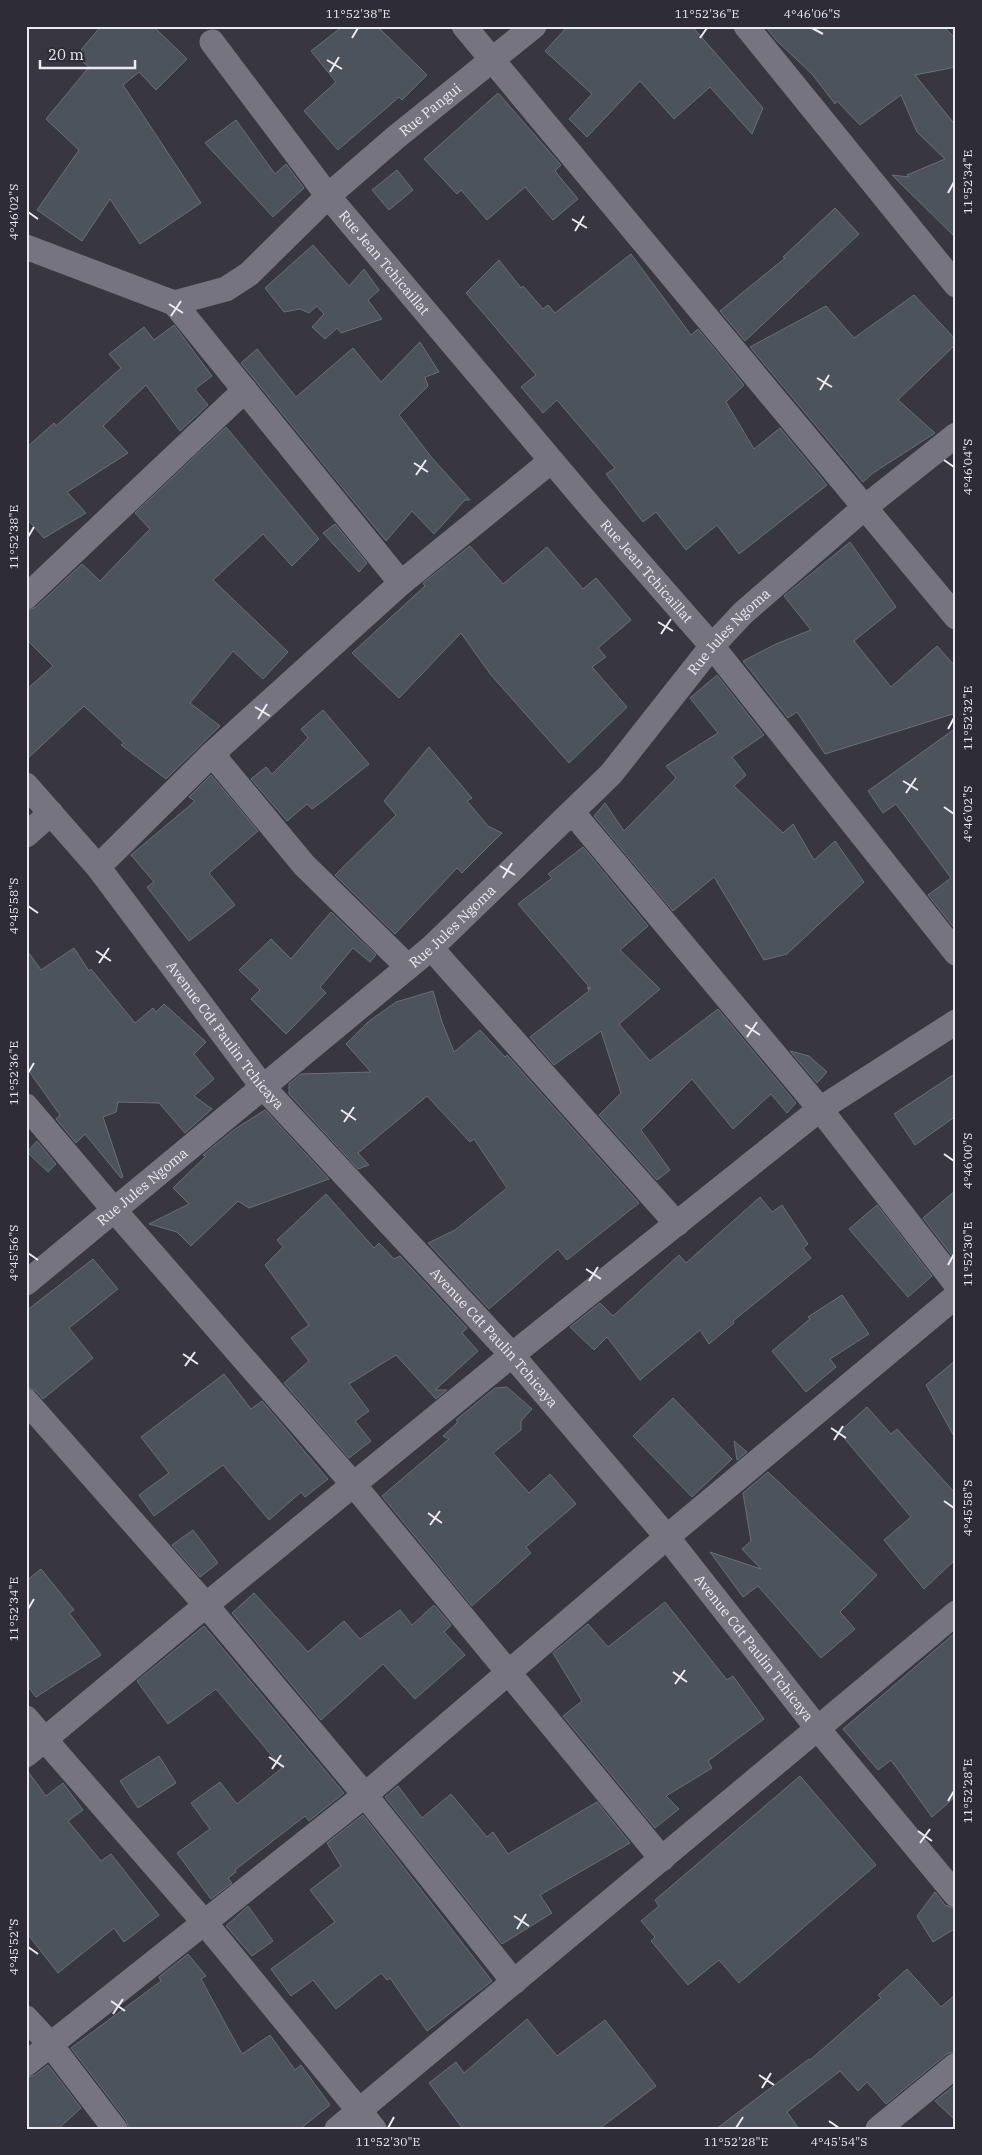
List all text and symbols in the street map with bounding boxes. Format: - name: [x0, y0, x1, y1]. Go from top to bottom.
- text: 11°52'38"E: [326, 6, 390, 21]
- text: 11°52'36"E: [675, 6, 739, 21]
- text: 4°46'06"S: [784, 6, 840, 21]
- scale bar: [40, 38, 135, 70]
- text: 20 m: [48, 45, 84, 64]
- street label: Rue Pangui: [395, 79, 465, 140]
- text: 11°52'34"E: [960, 150, 975, 214]
- text: 4°46'02"S: [6, 184, 21, 240]
- street label: Rue Jean Tchicaillat: [335, 207, 434, 319]
- text: 4°46'04"S: [960, 439, 975, 495]
- text: 11°52'38"E: [6, 505, 21, 569]
- street label: Rue Jean Tchicaillat: [597, 516, 697, 627]
- street label: Rue Jules Ngoma: [684, 584, 774, 679]
- text: 11°52'32"E: [960, 686, 975, 750]
- text: 4°46'02"S: [960, 786, 975, 842]
- text: 4°45'58"S: [6, 878, 21, 934]
- street label: Rue Jules Ngoma: [405, 881, 500, 971]
- street label: Avenue Cdt Paulin Tchicaya: [163, 957, 288, 1113]
- text: 11°52'36"E: [6, 1041, 21, 1105]
- text: 4°46'00"S: [960, 1133, 975, 1189]
- street label: Rue Jules Ngoma: [93, 1144, 192, 1230]
- text: 11°52'30"E: [960, 1222, 975, 1286]
- text: 4°45'56"S: [6, 1225, 21, 1281]
- street label: Avenue Cdt Paulin Tchicaya: [426, 1264, 562, 1412]
- text: 4°45'58"S: [960, 1480, 975, 1536]
- street label: Avenue Cdt Paulin Tchicaya: [691, 1571, 818, 1725]
- text: 11°52'34"E: [6, 1577, 21, 1641]
- text: 11°52'28"E: [960, 1759, 975, 1823]
- text: 4°45'52"S: [6, 1919, 21, 1975]
- text: 11°52'30"E: [356, 2134, 420, 2149]
- text: 11°52'28"E: [704, 2134, 768, 2149]
- text: 4°45'54"S: [811, 2134, 867, 2149]

